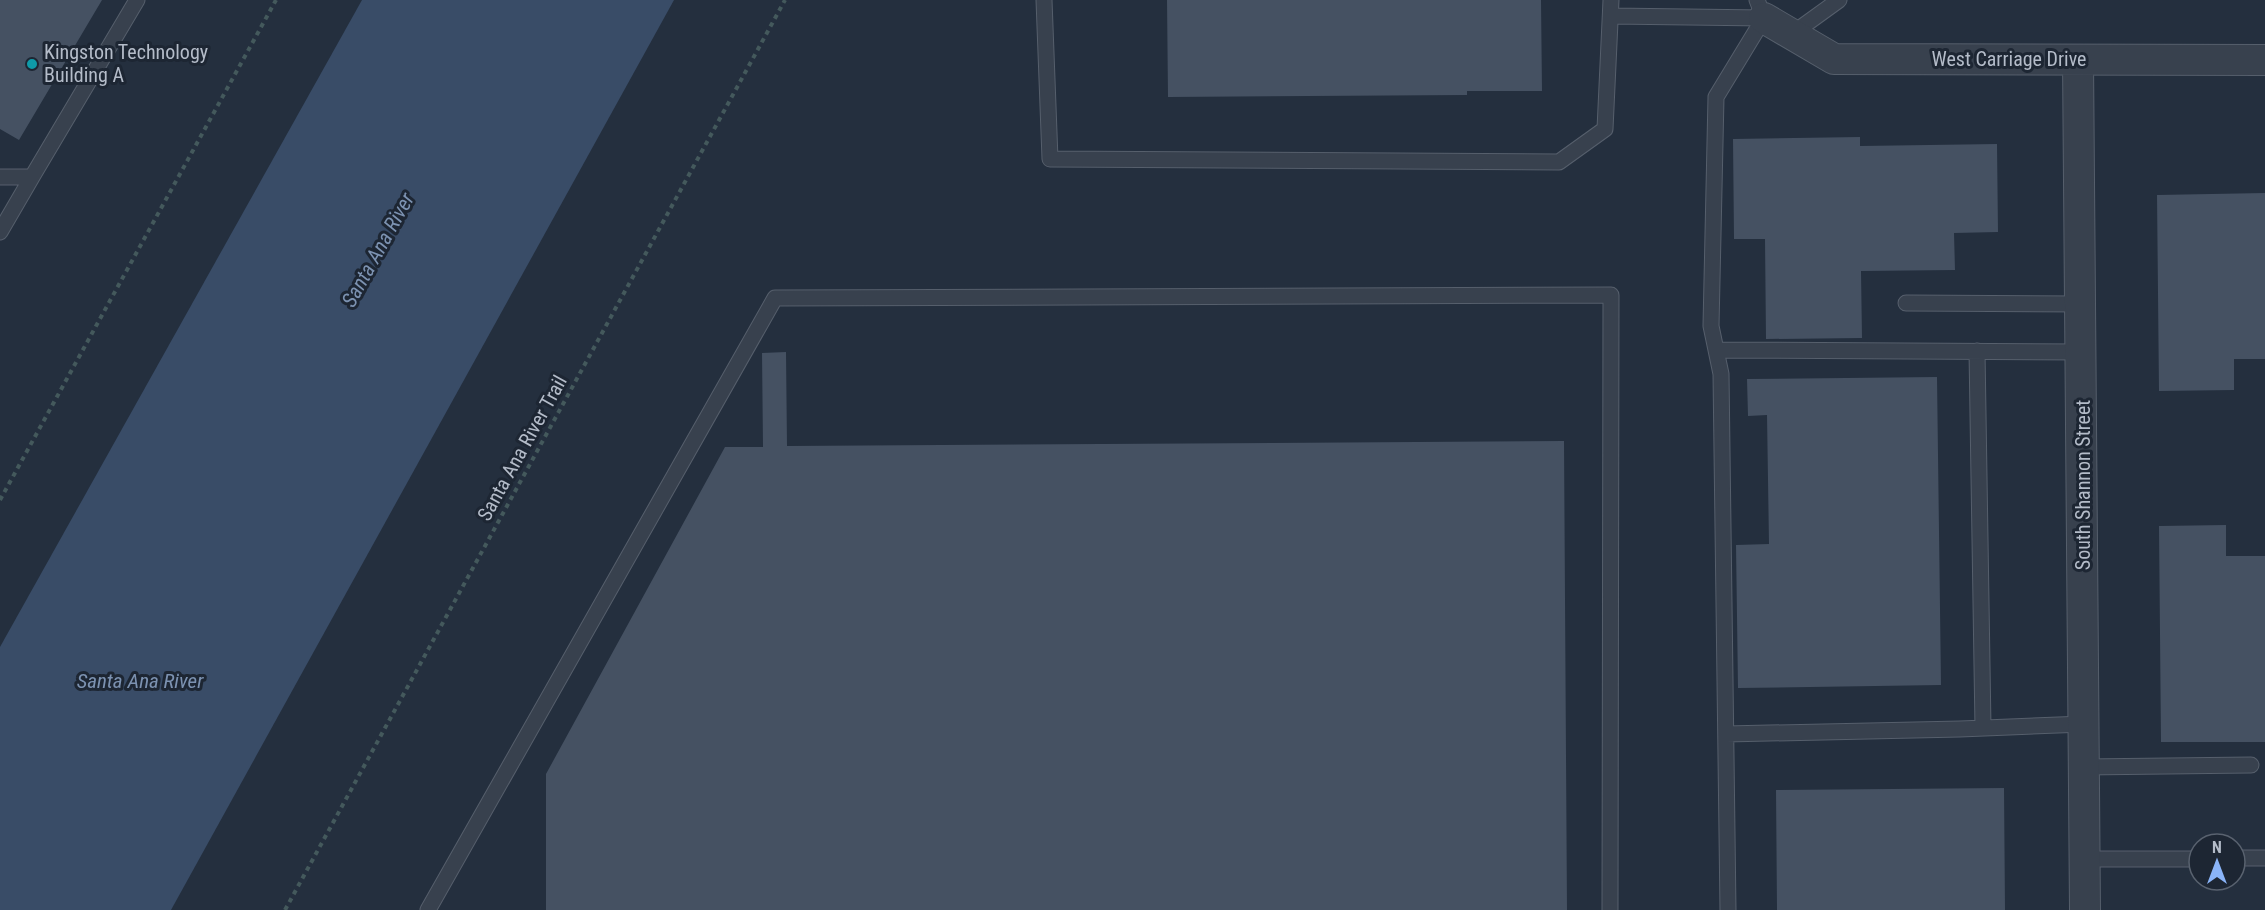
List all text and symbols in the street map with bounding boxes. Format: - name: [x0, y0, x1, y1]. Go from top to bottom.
- place label: Kingston Technology Building A: [44, 40, 208, 87]
- street label: West Carriage Drive: [1932, 47, 2086, 71]
- marker: Kingston Technology Building A: [25, 57, 39, 71]
- water label: Santa Ana River: [337, 188, 420, 311]
- street label: Santa Ana River Trail: [472, 371, 572, 525]
- street label: South Shannon Street: [2071, 400, 2095, 570]
- water label: Santa Ana River: [77, 669, 204, 693]
- north arrow: [2187, 832, 2247, 892]
- text: N: [2212, 838, 2222, 857]

